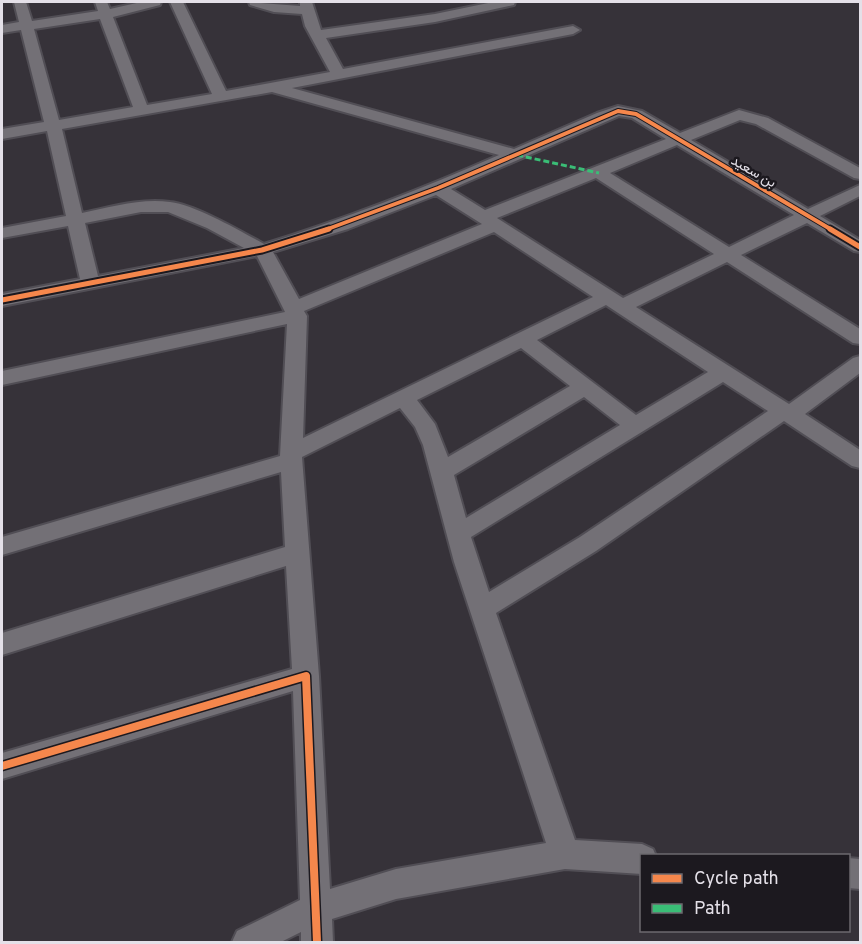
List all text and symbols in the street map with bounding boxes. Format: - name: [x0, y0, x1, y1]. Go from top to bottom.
- street label: بن سعيد: [728, 153, 779, 192]
- legend: [640, 854, 850, 932]
- text: Cycle path: [694, 868, 779, 891]
- text: Path: [694, 898, 731, 921]

